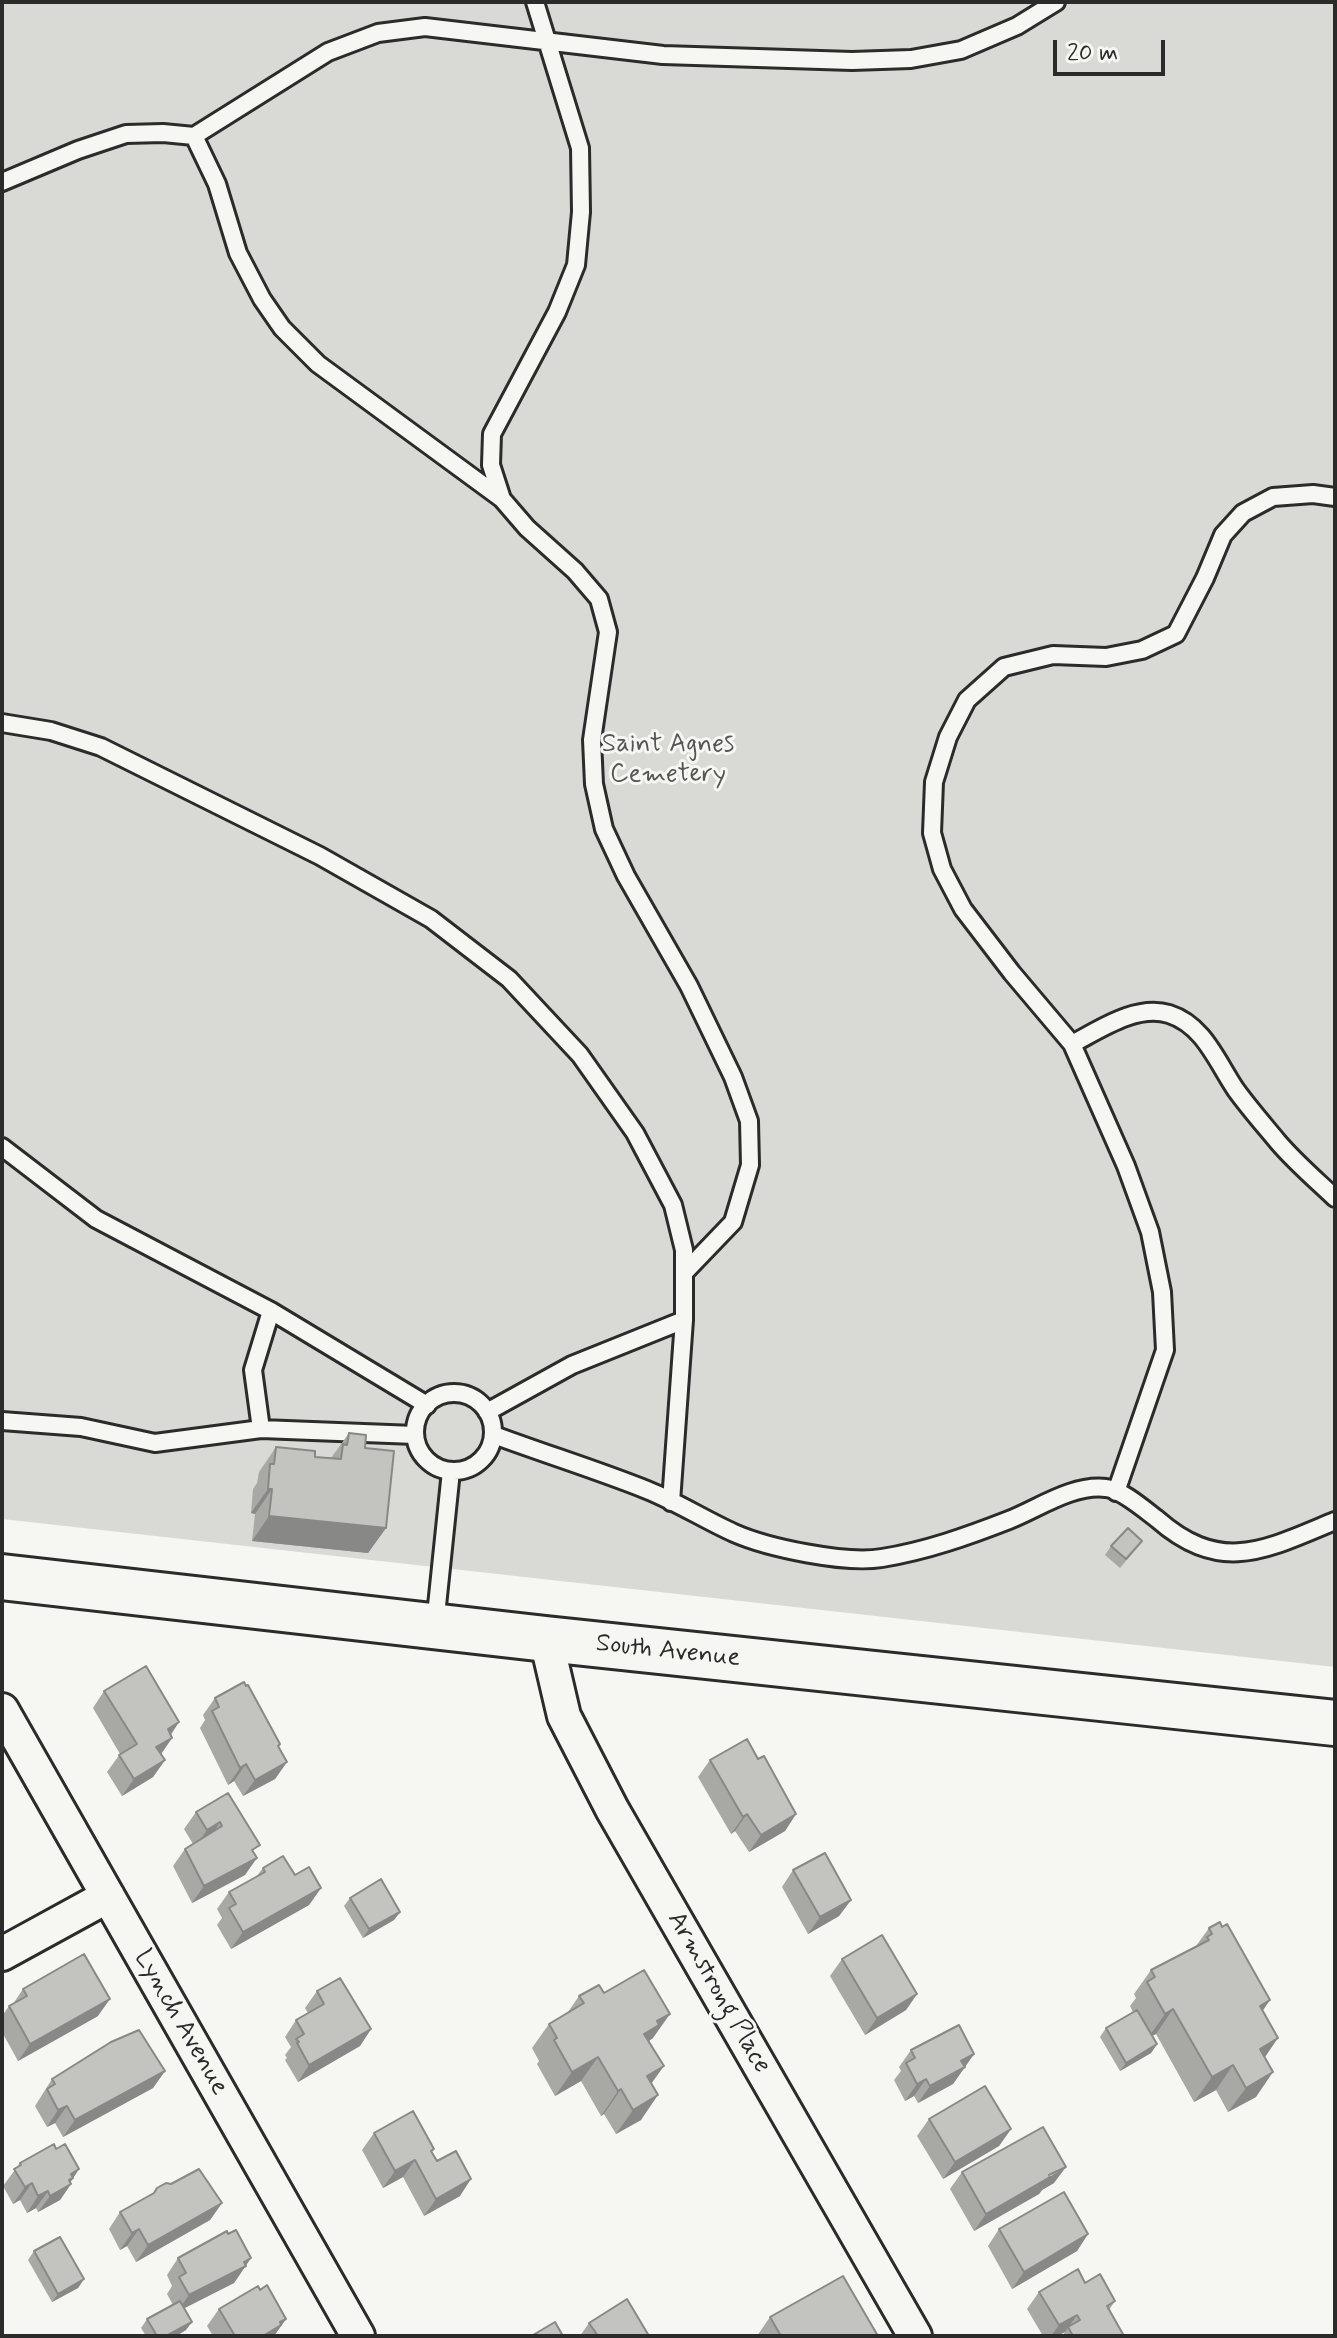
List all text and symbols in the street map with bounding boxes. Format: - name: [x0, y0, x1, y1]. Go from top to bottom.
- scale bar: [1057, 24, 1169, 74]
- text: 20 m: [1067, 38, 1118, 69]
- park label: Saint Agnes Cemetery: [602, 730, 734, 792]
- street label: South Avenue: [594, 1629, 742, 1675]
- street label: Armstrong Place: [659, 1907, 777, 2079]
- street label: Lynch Avenue: [126, 1945, 234, 2101]

